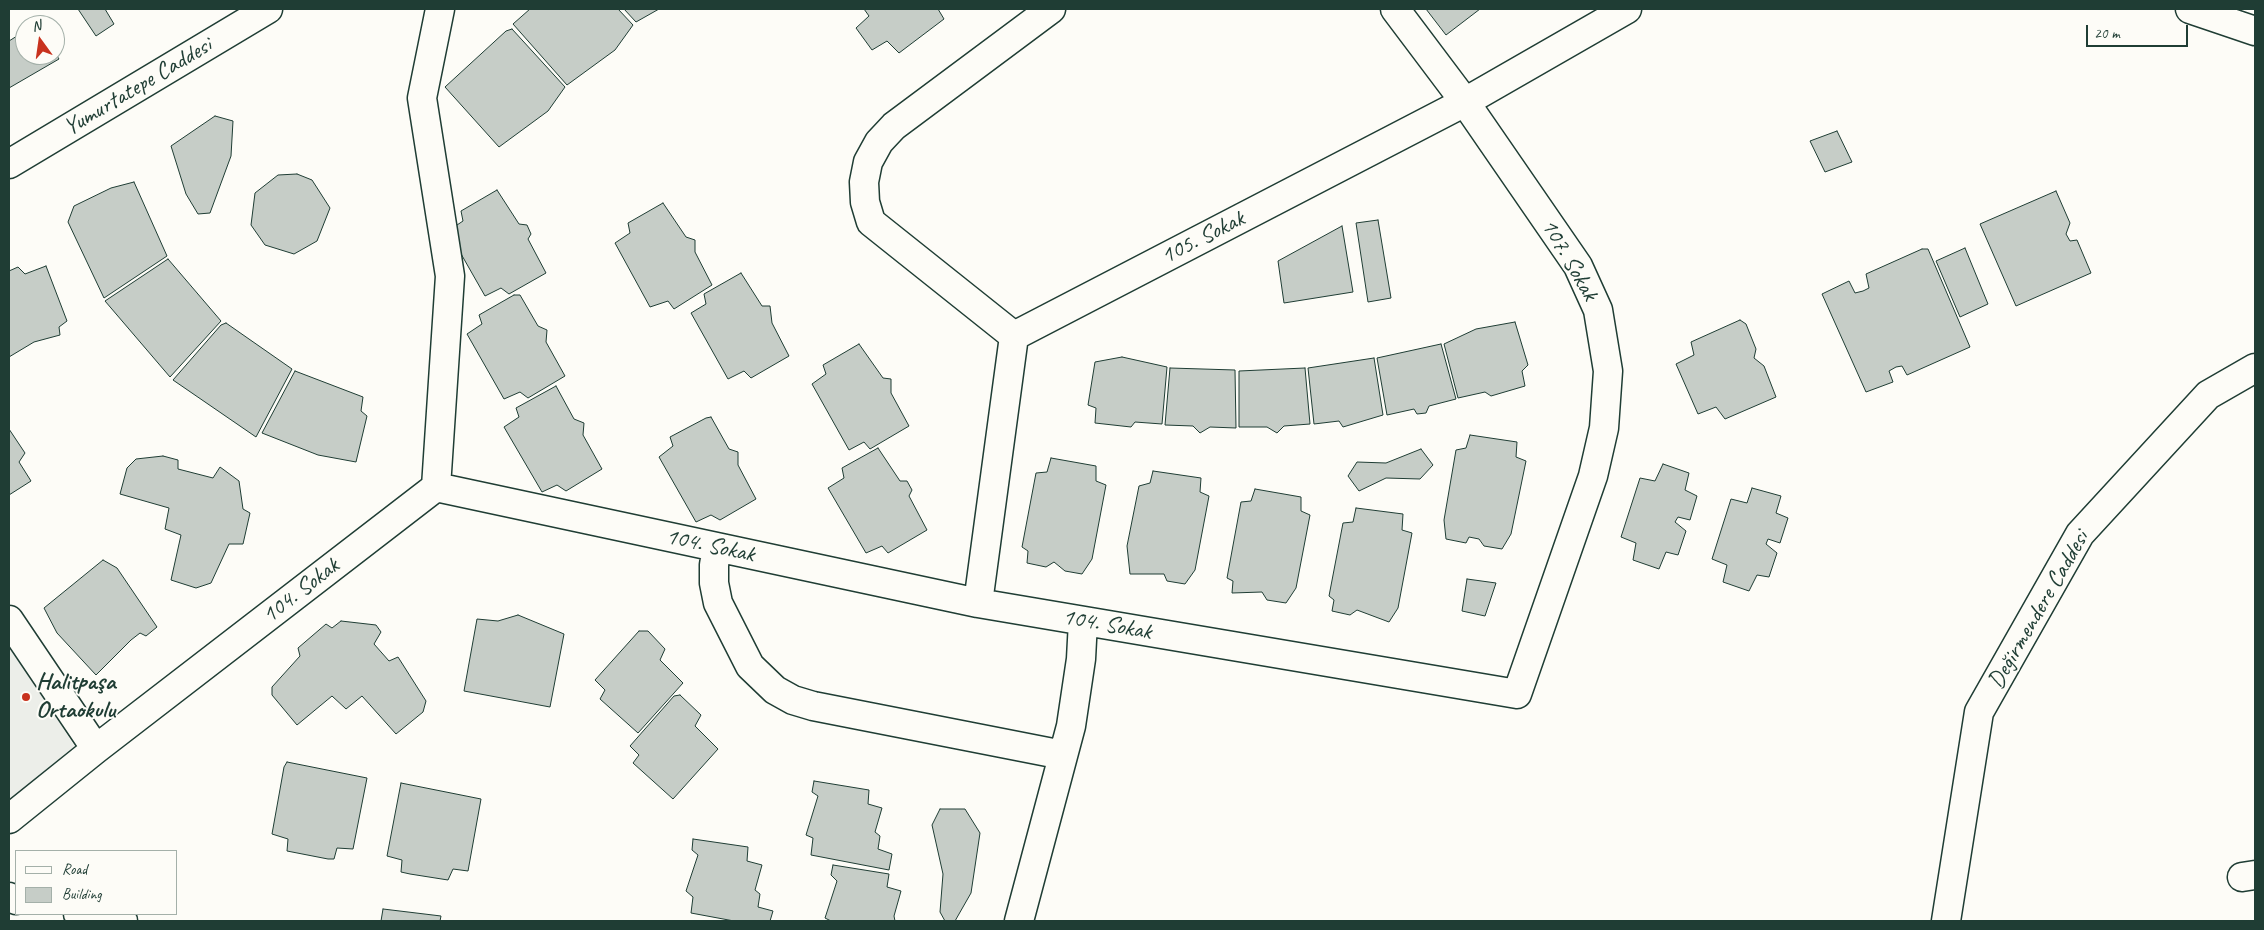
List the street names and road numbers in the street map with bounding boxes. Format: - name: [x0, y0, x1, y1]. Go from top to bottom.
- street label: Yumurtatepe Caddesi: [59, 31, 217, 143]
- street label: 105. Sokak: [1156, 205, 1250, 271]
- street label: 107. Sokak: [1534, 214, 1604, 306]
- street label: 104. Sokak: [663, 523, 757, 569]
- street label: Değirmendere Caddesi: [1982, 526, 2096, 694]
- street label: 104. Sokak: [257, 552, 345, 630]
- street label: 104. Sokak: [1060, 603, 1154, 647]

